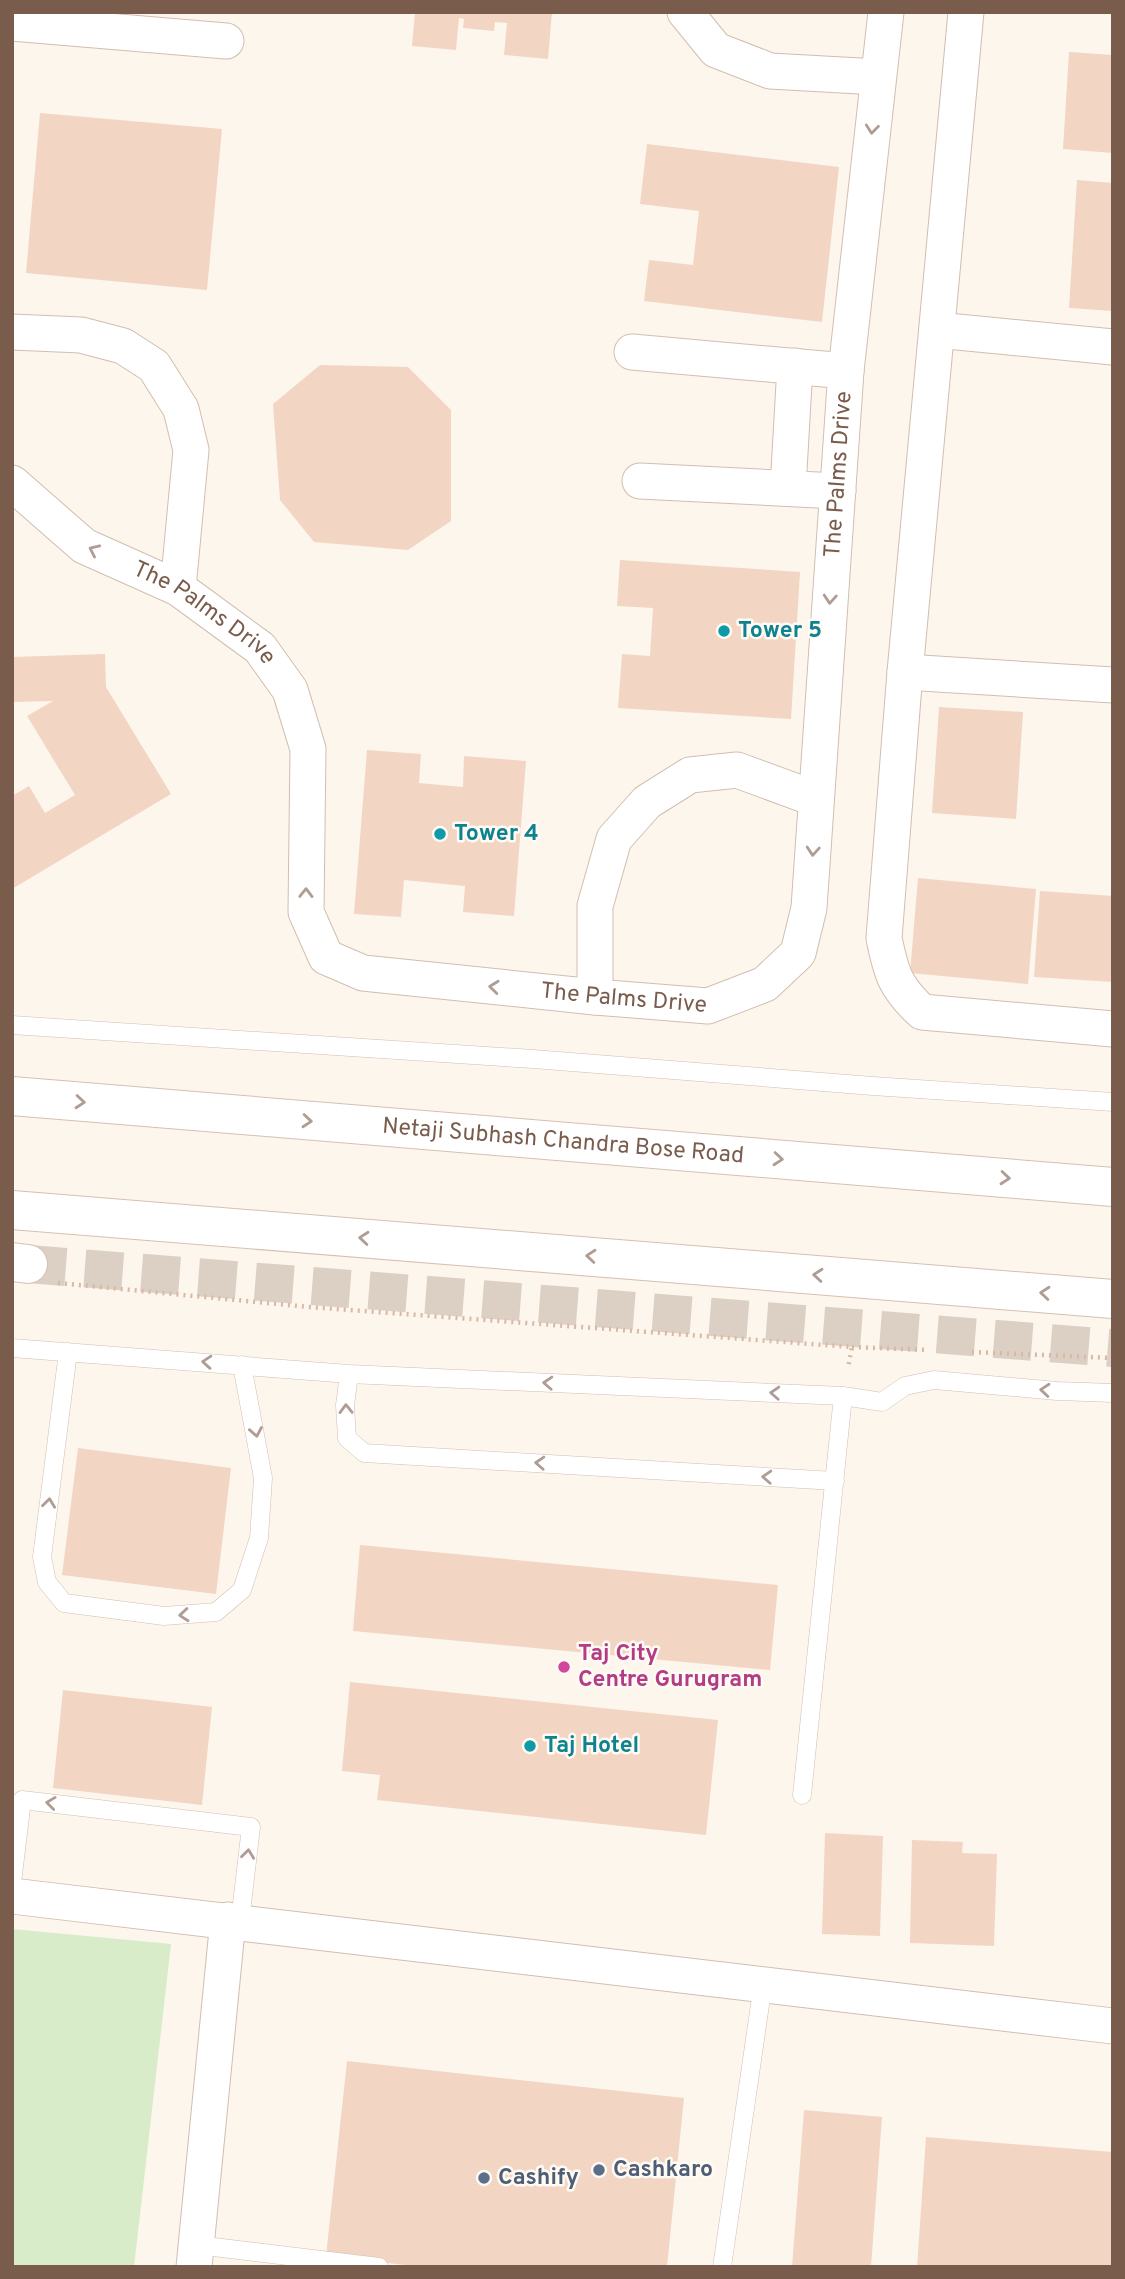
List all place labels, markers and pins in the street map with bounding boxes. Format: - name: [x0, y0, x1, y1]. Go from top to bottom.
- place label: Tower 5: [738, 617, 822, 646]
- marker: Tower 5: [716, 623, 732, 639]
- place label: Tower 4: [454, 820, 539, 849]
- marker: Tower 4: [432, 826, 448, 842]
- place label: Taj City Centre Gurugram: [578, 1640, 762, 1695]
- marker: Taj City Centre Gurugram: [556, 1659, 572, 1675]
- place label: Taj Hotel: [544, 1732, 639, 1761]
- marker: Taj Hotel: [522, 1738, 538, 1754]
- place label: Cashkaro: [613, 2156, 713, 2185]
- marker: Cashkaro: [591, 2162, 607, 2178]
- place label: Cashify: [498, 2164, 579, 2193]
- marker: Cashify: [476, 2170, 492, 2186]

